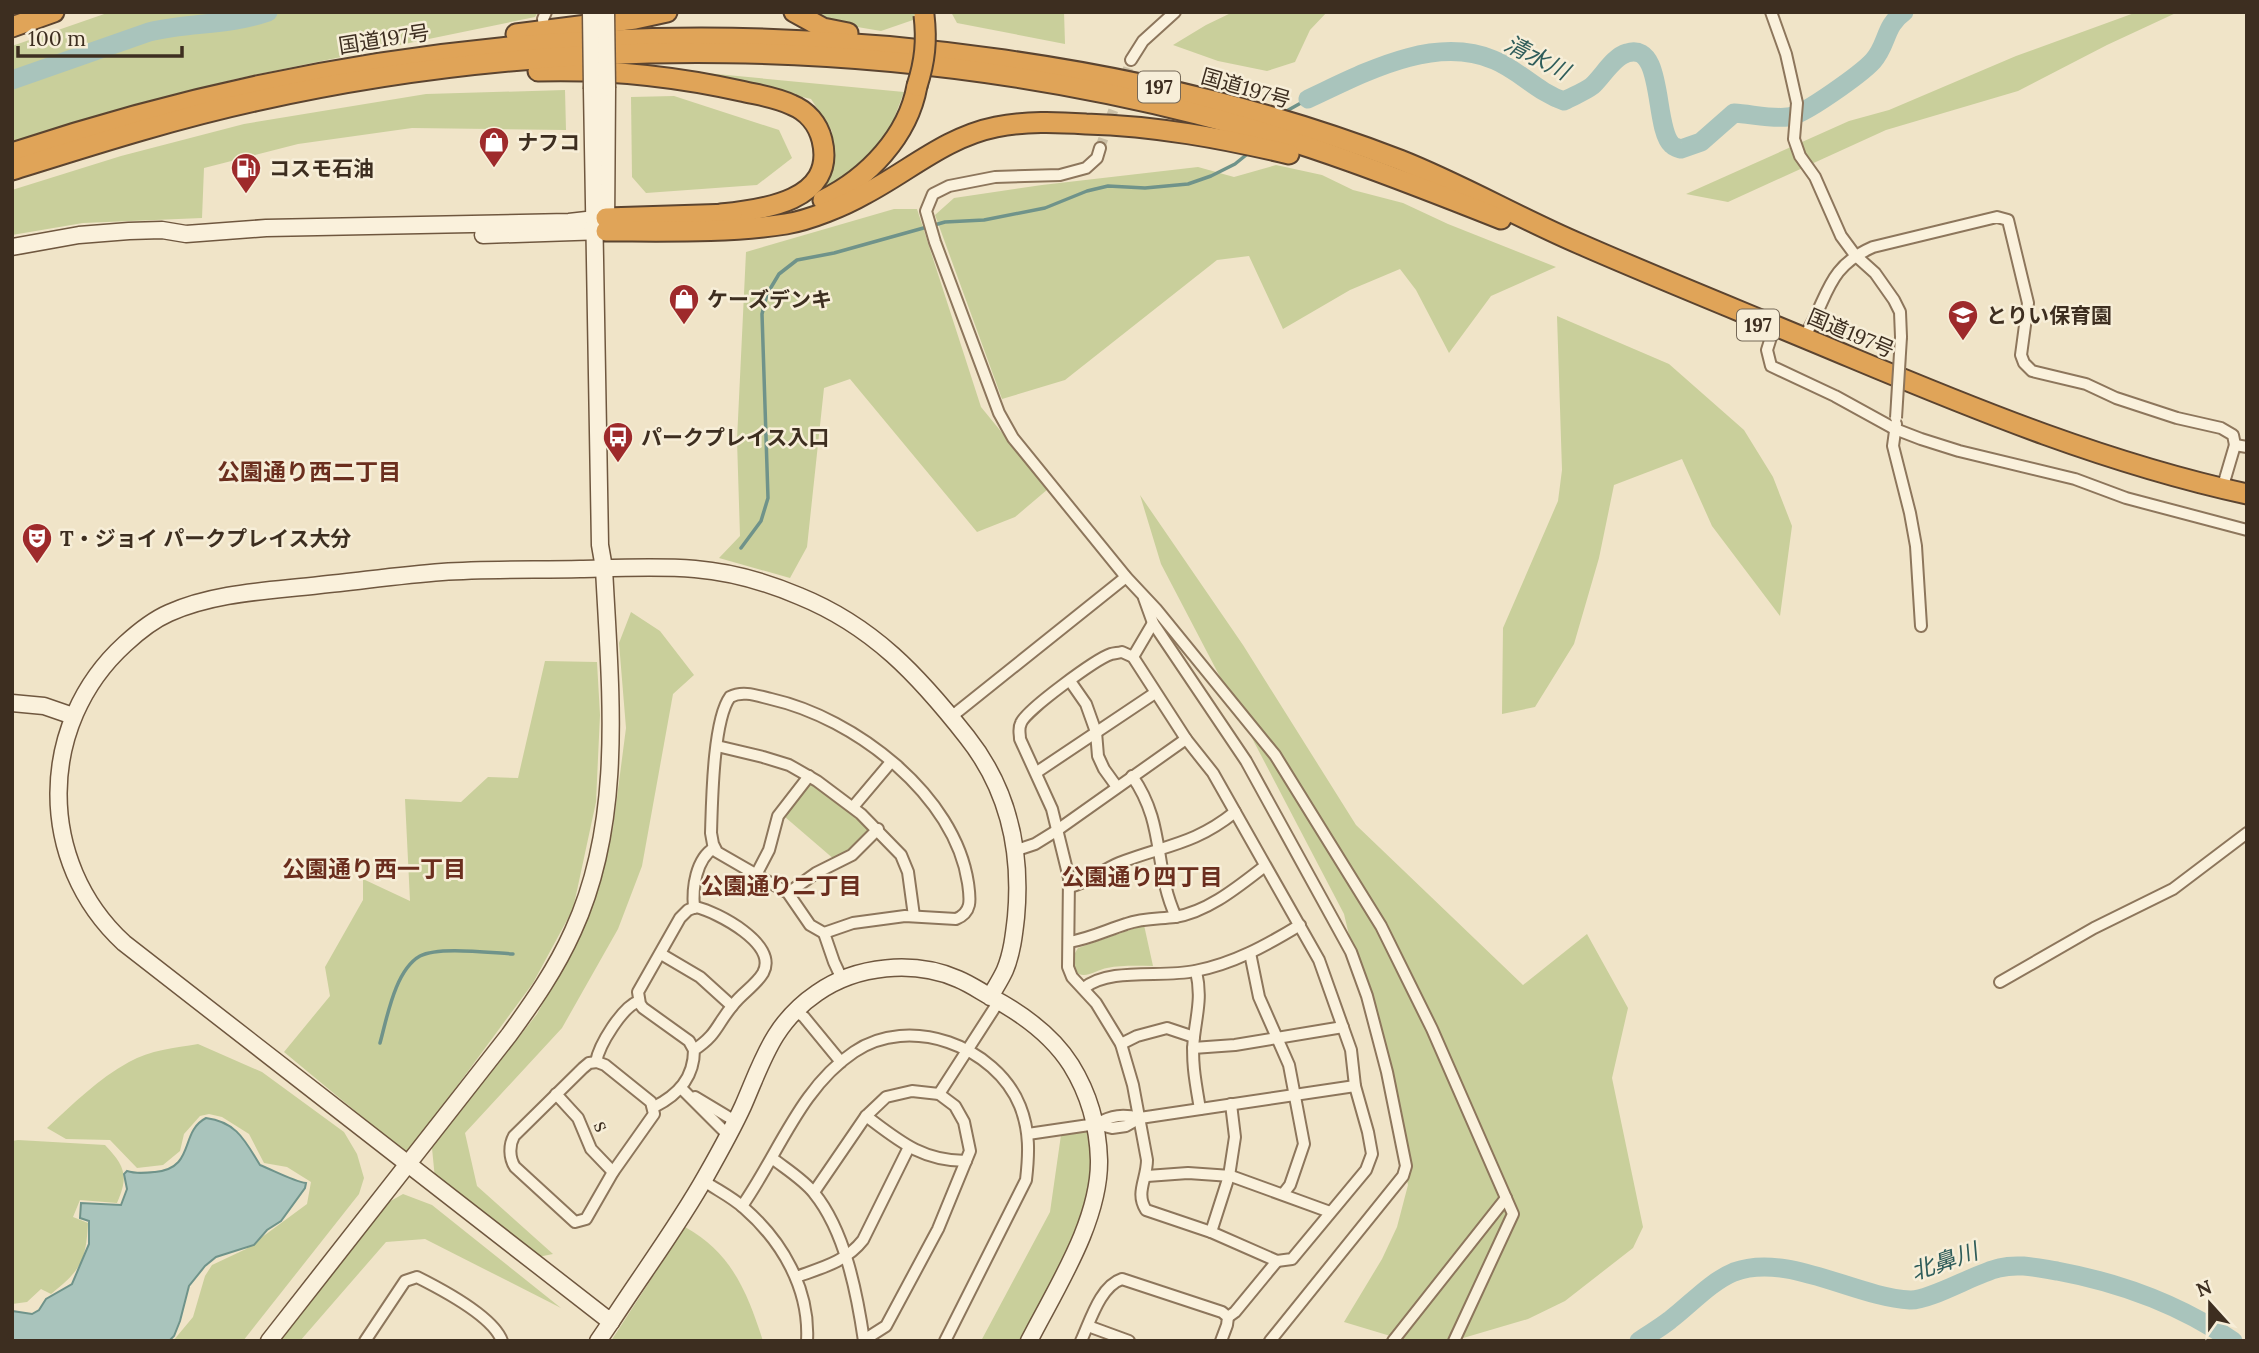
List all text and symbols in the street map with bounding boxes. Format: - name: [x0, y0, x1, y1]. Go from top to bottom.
- scale bar: [18, 14, 182, 58]
- street label: 国道197号: [336, 18, 432, 60]
- text: 100 m: [28, 25, 86, 52]
- water label: 清水川: [1500, 28, 1577, 87]
- street label: 国道197号: [1198, 62, 1294, 114]
- road number: 197: [1138, 72, 1180, 102]
- shop icon: ナフコ: [477, 125, 511, 169]
- place label: ナフコ: [517, 129, 580, 156]
- fuel station icon: コスモ石油: [229, 151, 263, 195]
- place label: コスモ石油: [269, 155, 374, 182]
- shop icon: ケーズデンキ: [667, 282, 701, 326]
- place label: ケーズデンキ: [707, 286, 832, 313]
- school or university icon: とりい保育園: [1946, 298, 1980, 342]
- place label: とりい保育園: [1986, 302, 2112, 329]
- street label: 国道197号: [1803, 303, 1899, 363]
- road number: 197: [1737, 310, 1779, 340]
- bus stop icon: パークプレイス入口: [601, 420, 635, 464]
- place label: パークプレイス入口: [641, 424, 829, 451]
- district label: 公園通り西二丁目: [217, 457, 401, 486]
- theatre icon: T・ジョイ パークプレイス大分: [20, 521, 54, 565]
- place label: T・ジョイ パークプレイス大分: [60, 525, 352, 552]
- district label: 公園通り西一丁目: [282, 854, 466, 883]
- district label: 公園通り四丁目: [1062, 862, 1223, 891]
- district label: 公園通り二丁目: [701, 871, 862, 900]
- street label: s: [588, 1116, 616, 1136]
- water label: 北鼻川: [1907, 1235, 1984, 1286]
- north arrow: [2175, 1269, 2245, 1339]
- text: N: [2193, 1274, 2215, 1302]

